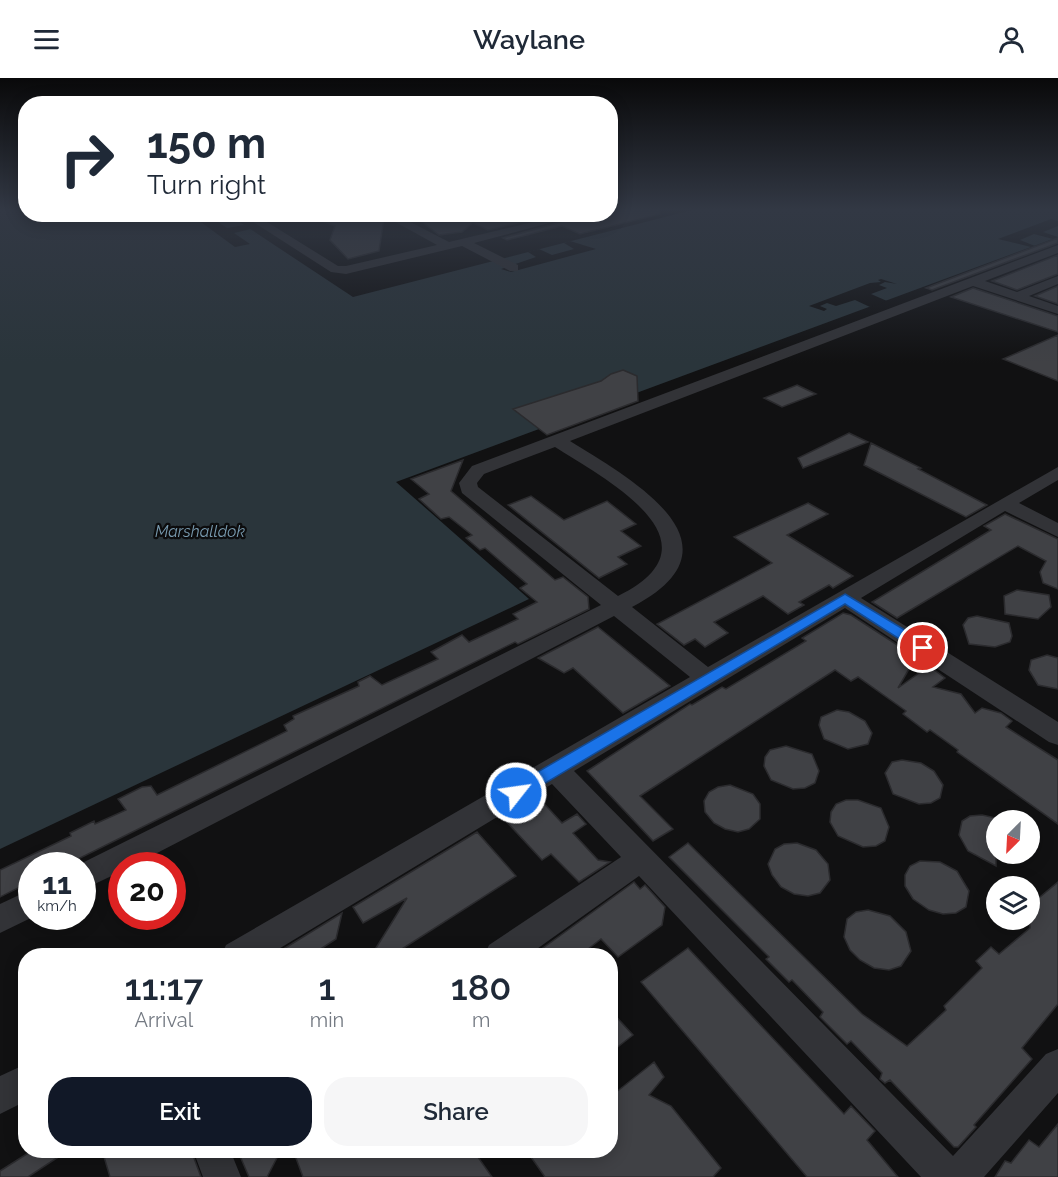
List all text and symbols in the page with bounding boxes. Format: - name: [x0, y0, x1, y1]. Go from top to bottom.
- icon: menu: [30, 23, 63, 56]
- icon: person: [995, 23, 1028, 56]
- text: Waylane: [473, 24, 585, 55]
- text: 150 m: [147, 119, 266, 168]
- icon: right: [48, 120, 126, 198]
- text: Turn right: [147, 169, 266, 200]
- water label: Marshalldok: [155, 522, 245, 541]
- pin: [897, 622, 948, 673]
- icon: arrive: [906, 631, 939, 664]
- position arrow: [484, 761, 548, 825]
- north arrow: [986, 810, 1040, 864]
- map controls: [986, 810, 1040, 930]
- speed limit sign: 20: [108, 852, 186, 930]
- text: 11: [42, 866, 72, 901]
- button: layers: [986, 876, 1040, 930]
- text: km/h: [37, 897, 77, 915]
- text: 11:17: [125, 966, 203, 1008]
- text: 1: [318, 966, 335, 1008]
- text: 180: [451, 966, 511, 1008]
- text: Arrival: [135, 1008, 193, 1032]
- text: min: [310, 1008, 344, 1032]
- text: m: [472, 1008, 490, 1032]
- button: Exit: [48, 1077, 312, 1146]
- button: Share: [324, 1077, 588, 1146]

